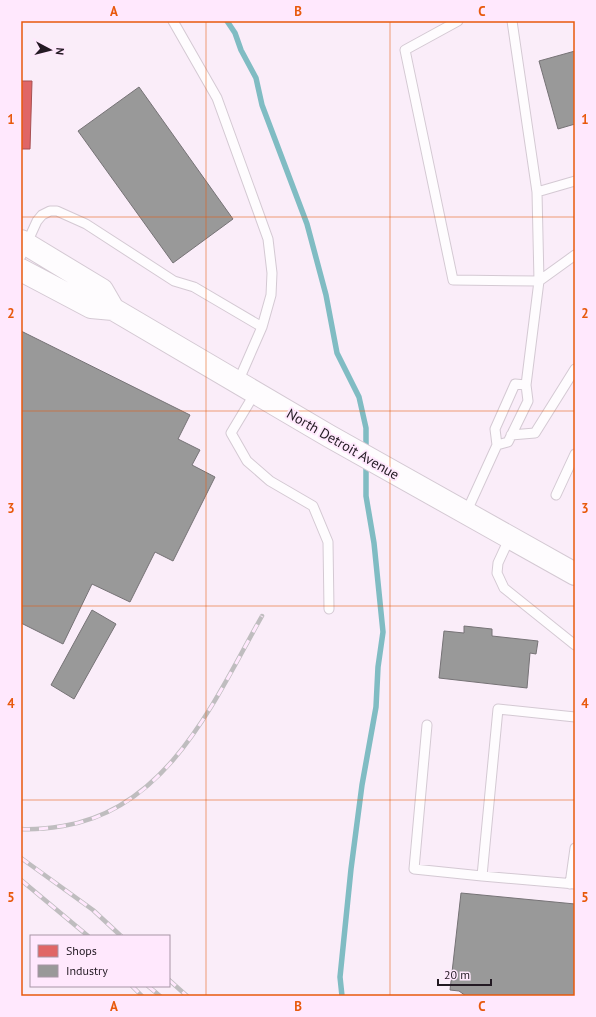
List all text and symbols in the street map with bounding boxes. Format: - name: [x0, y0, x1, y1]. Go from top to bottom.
- text: A: [110, 3, 118, 20]
- text: B: [294, 3, 302, 20]
- text: C: [478, 3, 486, 20]
- north arrow: [30, 30, 70, 70]
- text: N: [53, 47, 67, 56]
- text: 1: [7, 111, 15, 128]
- text: 1: [581, 111, 589, 128]
- text: 2: [7, 305, 15, 322]
- text: 2: [581, 305, 589, 322]
- street label: North Detroit Avenue: [283, 404, 403, 484]
- text: 3: [7, 500, 15, 517]
- text: 3: [581, 500, 589, 517]
- text: 4: [7, 695, 15, 712]
- text: 4: [581, 695, 589, 712]
- text: 5: [7, 889, 15, 906]
- text: 5: [581, 889, 589, 906]
- legend: [30, 935, 170, 987]
- text: Shops: [66, 943, 97, 958]
- scale bar: [438, 961, 491, 987]
- text: Industry: [66, 963, 108, 978]
- text: 20 m: [444, 967, 470, 982]
- text: A: [110, 998, 118, 1015]
- text: B: [294, 998, 302, 1015]
- text: C: [478, 998, 486, 1015]

